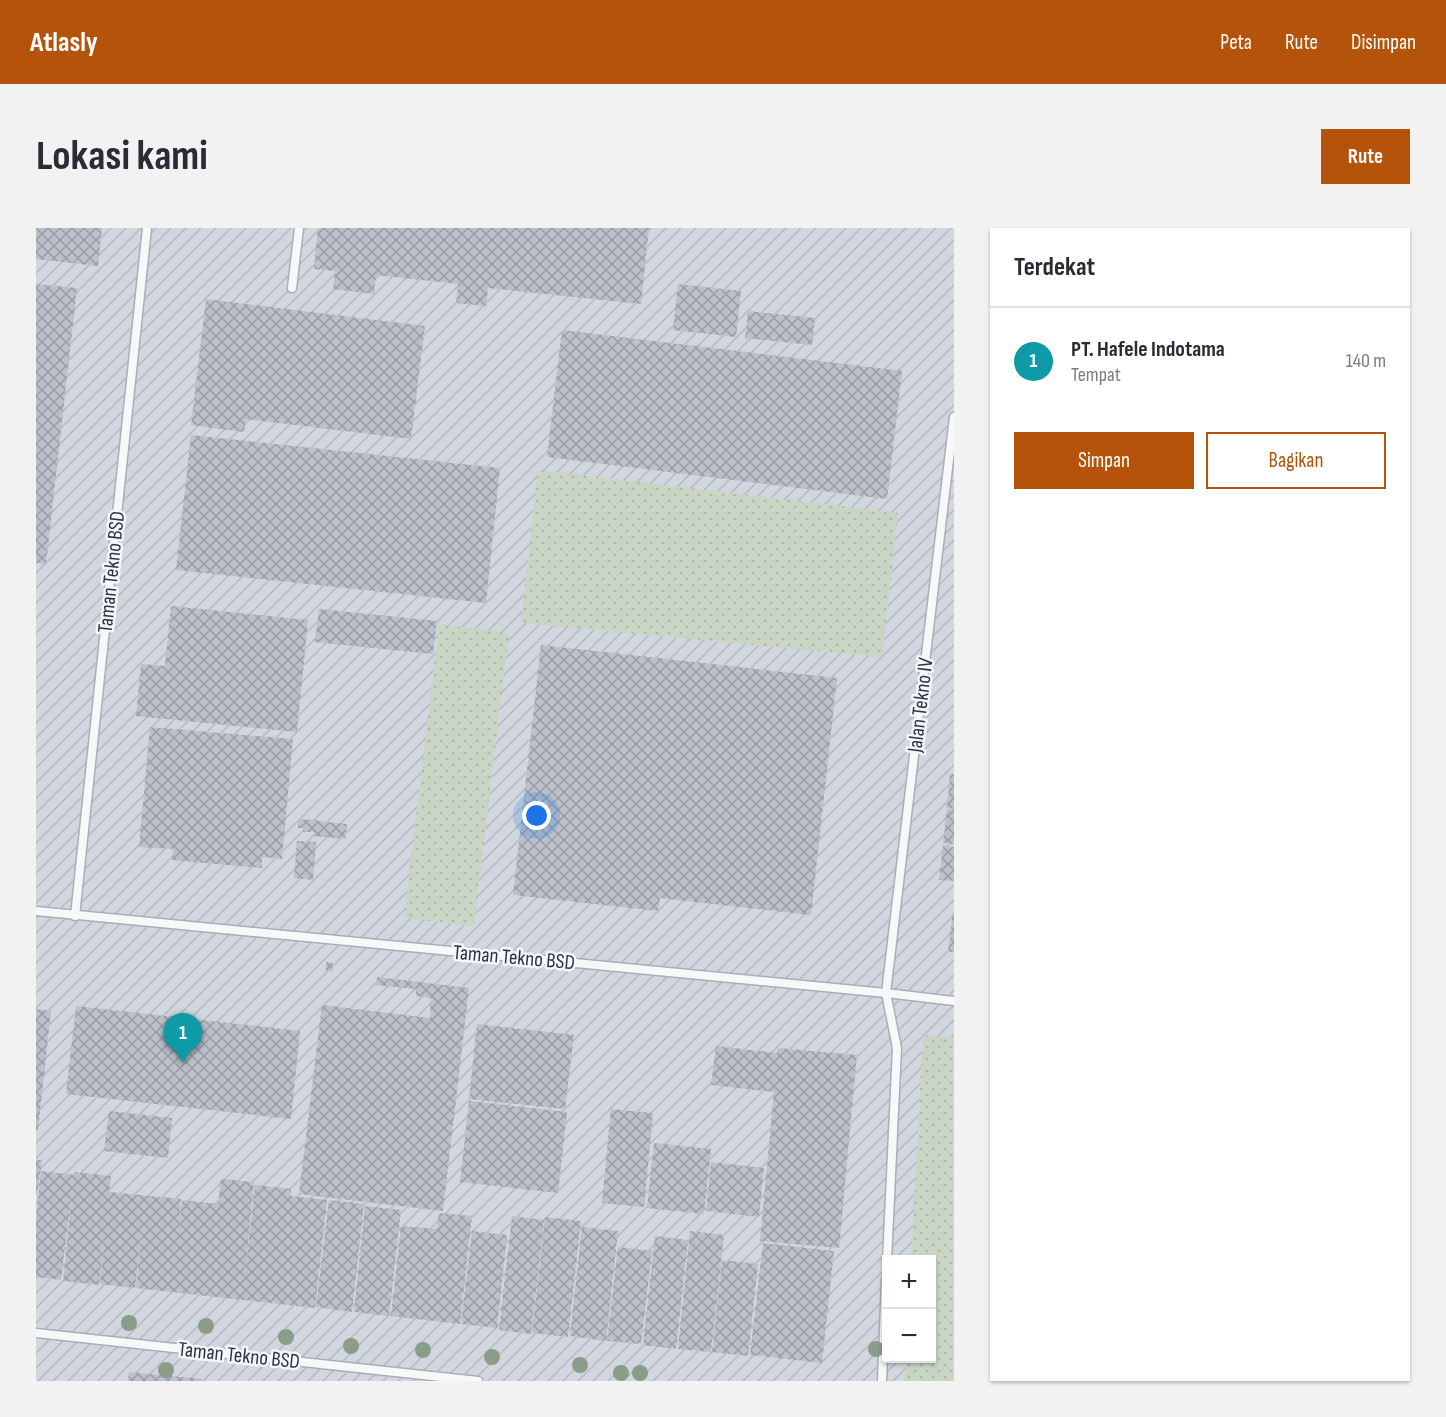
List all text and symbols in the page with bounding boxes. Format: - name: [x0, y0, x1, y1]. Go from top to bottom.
- text: Atlasly: [30, 26, 98, 59]
- text: Peta: [1220, 30, 1252, 55]
- text: Rute: [1285, 30, 1318, 55]
- text: Disimpan: [1351, 30, 1416, 55]
- button: Rute: [1321, 129, 1410, 184]
- text: Lokasi kami: [36, 131, 208, 182]
- text: Terdekat: [1014, 252, 1095, 283]
- text: PT. Hafele Indotama: [1071, 336, 1225, 363]
- text: 1: [1030, 349, 1037, 373]
- text: 140 m: [1346, 349, 1386, 373]
- text: Tempat: [1071, 363, 1121, 387]
- button: Simpan: [1014, 432, 1194, 489]
- button: Bagikan: [1206, 432, 1386, 489]
- street label: Taman Tekno BSD: [93, 510, 130, 634]
- street label: Jalan Tekno IV: [902, 656, 939, 755]
- your location: [522, 801, 551, 830]
- street label: Taman Tekno BSD: [452, 940, 576, 975]
- pin: 1: [164, 1014, 202, 1063]
- map controls: [882, 1255, 936, 1363]
- button: +: [882, 1255, 936, 1309]
- button: −: [882, 1309, 936, 1363]
- street label: Taman Tekno BSD: [177, 1337, 301, 1374]

